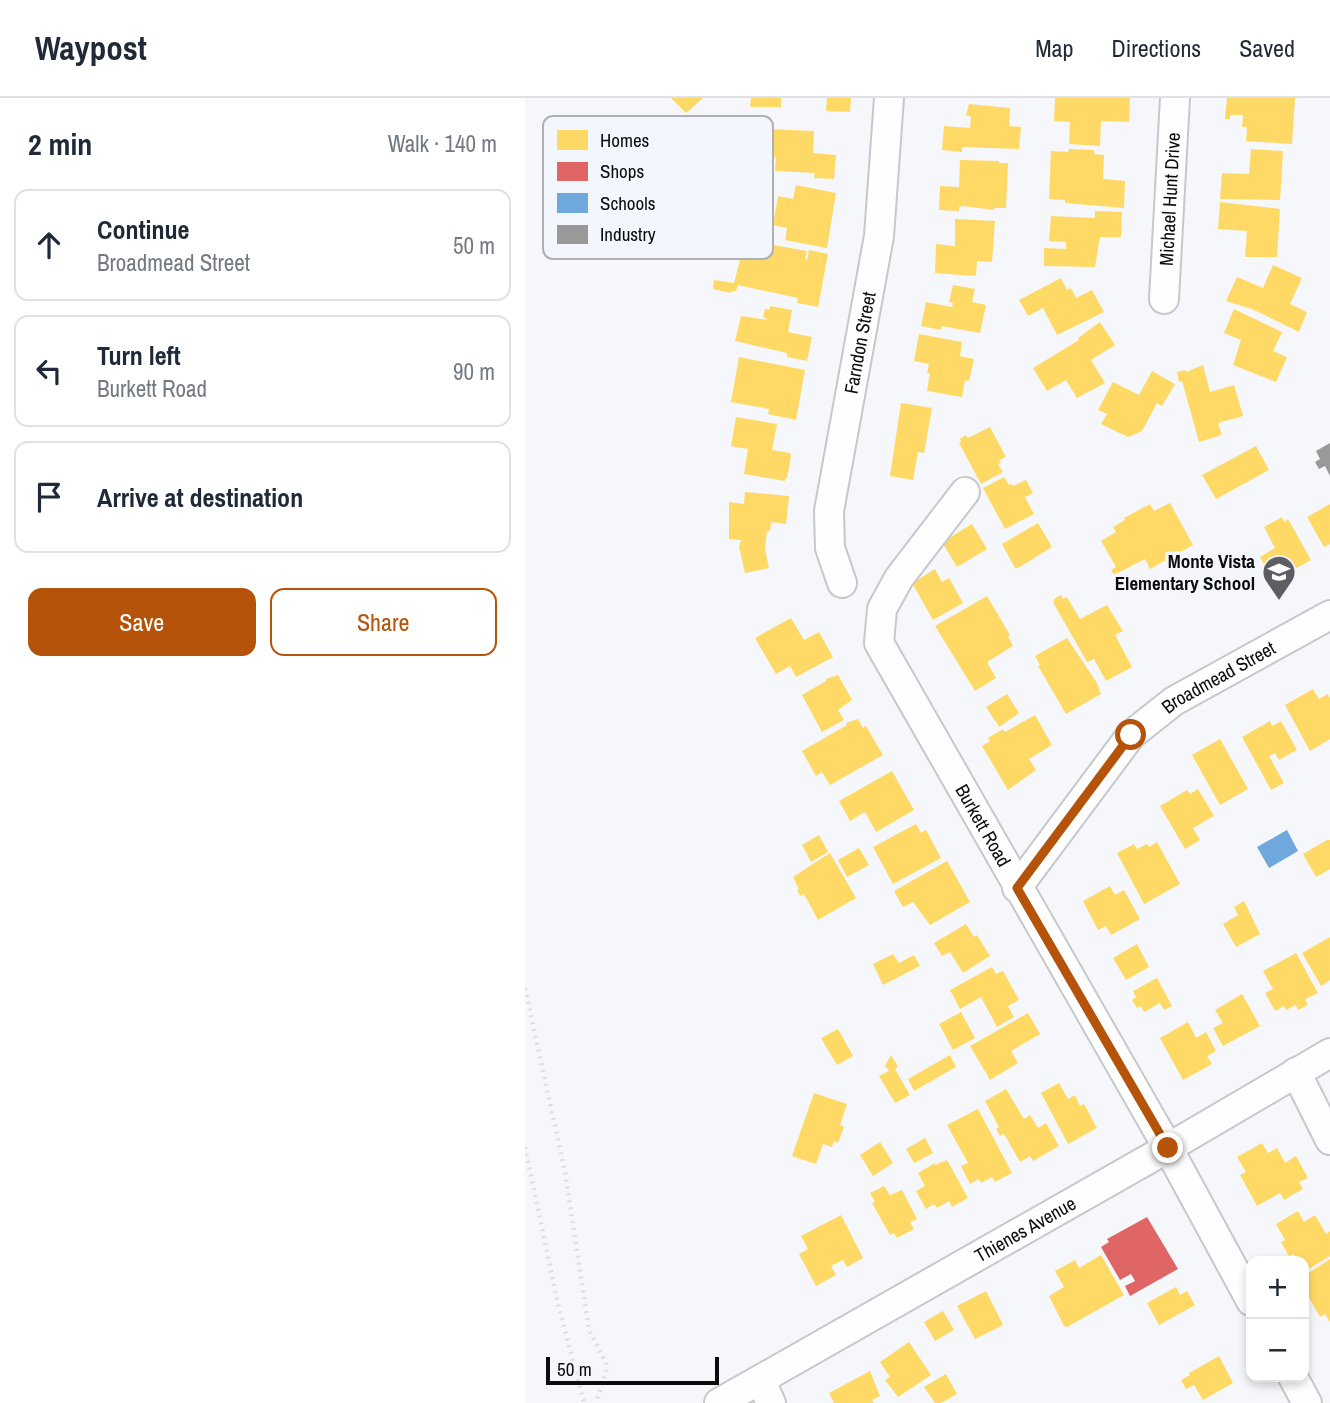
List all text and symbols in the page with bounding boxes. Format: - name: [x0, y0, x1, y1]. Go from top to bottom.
- text: Waypost: [35, 26, 147, 70]
- text: Map: [1035, 32, 1073, 64]
- text: Directions: [1111, 32, 1201, 64]
- text: Saved: [1239, 32, 1295, 64]
- legend: [543, 116, 773, 259]
- text: 2 min: [28, 124, 92, 164]
- text: Homes: [600, 127, 650, 153]
- text: Walk · 140 m: [388, 128, 497, 159]
- street label: Michael Hunt Drive: [1153, 132, 1186, 267]
- text: Shops: [600, 158, 644, 184]
- text: Schools: [600, 190, 656, 216]
- text: Continue: [97, 212, 189, 247]
- text: Industry: [600, 221, 656, 247]
- icon: ahead: [30, 226, 68, 264]
- text: 50 m: [453, 230, 495, 261]
- text: Broadmead Street: [97, 247, 250, 278]
- street label: Farndon Street: [838, 289, 882, 396]
- text: Turn left: [97, 338, 181, 373]
- icon: left: [30, 352, 68, 390]
- text: 90 m: [453, 356, 495, 387]
- text: Burkett Road: [97, 373, 207, 404]
- icon: arrive: [30, 478, 68, 516]
- text: Arrive at destination: [97, 480, 303, 515]
- place label: Monte Vista Elementary School: [1115, 548, 1255, 596]
- school or university icon: Monte Vista Elementary School: [1260, 553, 1298, 602]
- button: Save: [28, 588, 256, 656]
- button: Share: [270, 588, 497, 656]
- street label: Broadmead Street: [1156, 634, 1280, 719]
- route start: [1115, 719, 1146, 750]
- street label: Burkett Road: [949, 779, 1017, 871]
- route end: [1152, 1132, 1183, 1163]
- street label: Thienes Avenue: [970, 1190, 1080, 1268]
- map controls: [1246, 1256, 1309, 1382]
- button: +: [1246, 1256, 1309, 1319]
- button: −: [1246, 1319, 1309, 1382]
- scale bar: [546, 1354, 719, 1386]
- text: 50 m: [557, 1356, 592, 1382]

